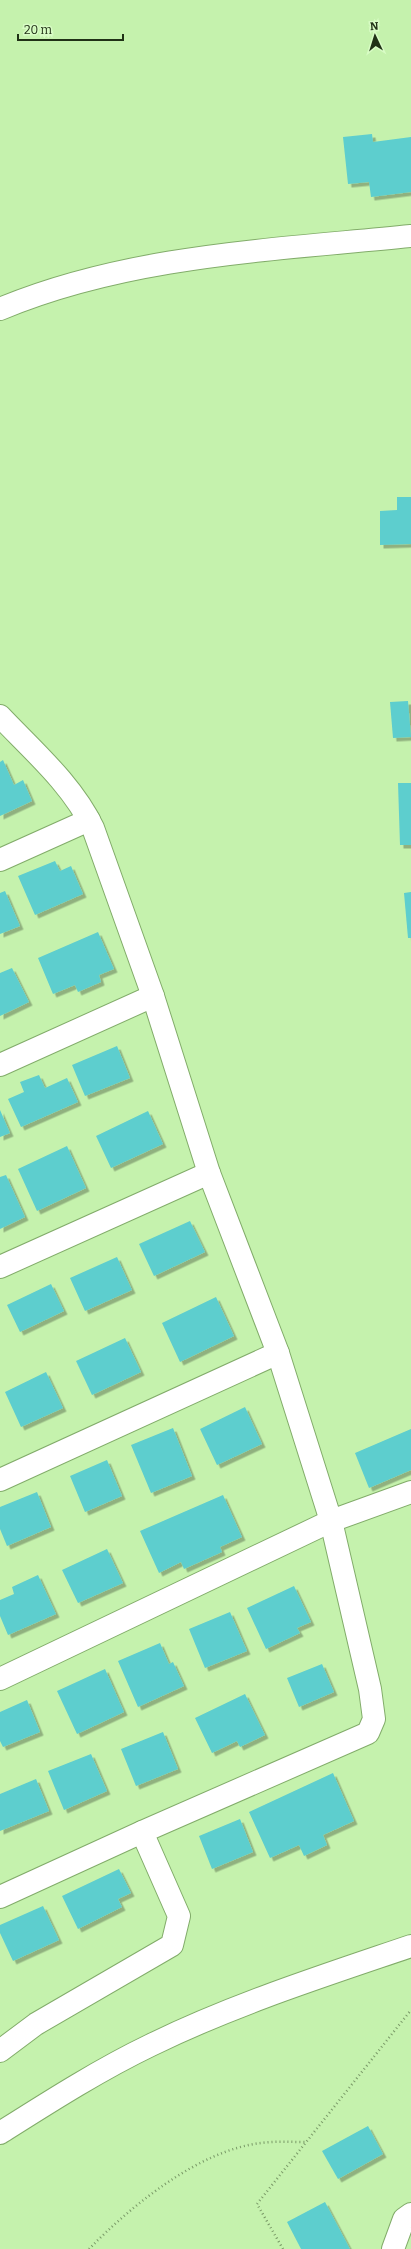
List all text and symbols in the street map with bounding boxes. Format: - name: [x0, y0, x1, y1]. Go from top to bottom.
- scale bar: [18, 16, 123, 42]
- north arrow: [355, 16, 395, 56]
- text: N: [370, 20, 380, 33]
- text: 20 m: [24, 23, 53, 37]

